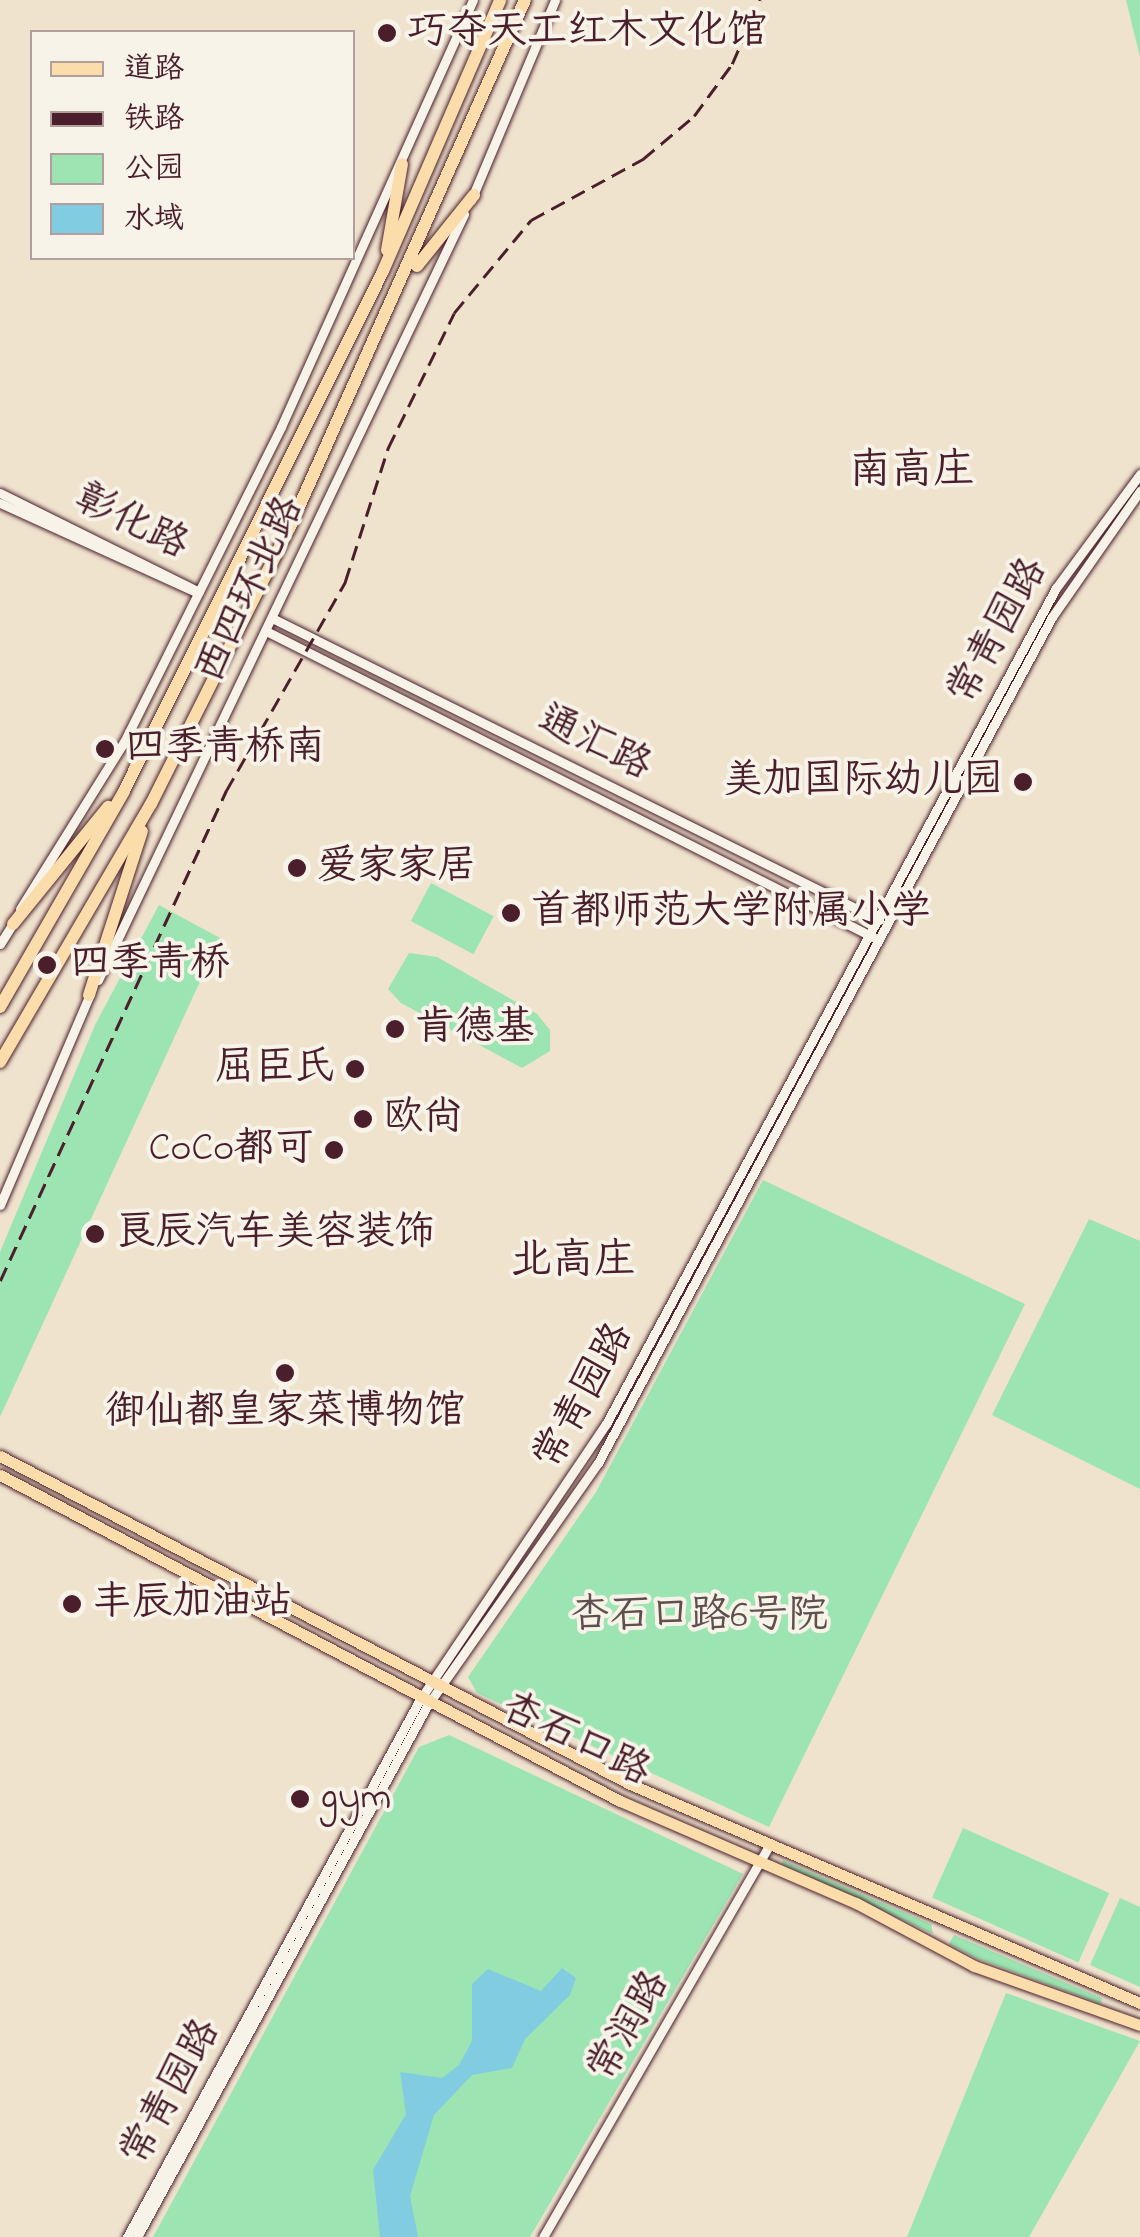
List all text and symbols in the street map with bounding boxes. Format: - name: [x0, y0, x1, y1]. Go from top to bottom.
- place label: 巧夺天工红木文化馆: [407, 9, 767, 57]
- marker: 巧夺天工红木文化馆: [376, 22, 398, 44]
- legend: [30, 30, 355, 260]
- text: 道路: [124, 48, 184, 92]
- text: 铁路: [124, 98, 184, 142]
- text: 公园: [124, 148, 184, 192]
- text: 水域: [124, 198, 184, 242]
- district label: 南高庄: [849, 447, 975, 497]
- street label: 彰化路: [67, 475, 195, 571]
- street label: 西四环北路: [187, 489, 315, 691]
- street label: 常青园路: [939, 550, 1059, 714]
- street label: 通汇路: [530, 696, 658, 792]
- place label: 四季青桥南: [125, 725, 325, 773]
- marker: 四季青桥南: [94, 738, 116, 760]
- place label: 美加国际幼儿园: [723, 758, 1003, 806]
- marker: 美加国际幼儿园: [1012, 771, 1034, 793]
- place label: 爱家家居: [317, 844, 477, 892]
- marker: 爱家家居: [286, 857, 308, 879]
- place label: 首都师范大学附属小学: [531, 889, 931, 937]
- marker: 首都师范大学附属小学: [500, 902, 522, 924]
- place label: 四季青桥: [70, 941, 230, 989]
- marker: 四季青桥: [34, 952, 60, 978]
- place label: 肯德基: [415, 1005, 535, 1053]
- marker: 肯德基: [384, 1018, 406, 1040]
- place label: 屈臣氏: [215, 1045, 335, 1093]
- marker: 屈臣氏: [344, 1058, 366, 1080]
- place label: 欧尚: [383, 1095, 463, 1143]
- marker: 欧尚: [352, 1108, 374, 1130]
- place label: CoCo都可: [148, 1126, 314, 1174]
- marker: CoCo都可: [323, 1139, 345, 1161]
- place label: 良辰汽车美容装饰: [115, 1210, 435, 1258]
- marker: 良辰汽车美容装饰: [84, 1223, 106, 1245]
- district label: 北高庄: [510, 1237, 636, 1287]
- street label: 常青园路: [525, 1315, 645, 1479]
- marker: 御仙都皇家菜博物馆: [274, 1362, 296, 1384]
- place label: 御仙都皇家菜博物馆: [105, 1389, 465, 1437]
- place label: 丰辰加油站: [92, 1580, 292, 1628]
- marker: 丰辰加油站: [61, 1593, 83, 1615]
- park label: 杏石口路6号院: [570, 1593, 828, 1641]
- street label: 杏石口路: [493, 1684, 657, 1798]
- place label: gym: [320, 1775, 391, 1823]
- marker: gym: [289, 1788, 311, 1810]
- street label: 常润路: [579, 1963, 681, 2091]
- street label: 常青园路: [112, 2011, 232, 2175]

